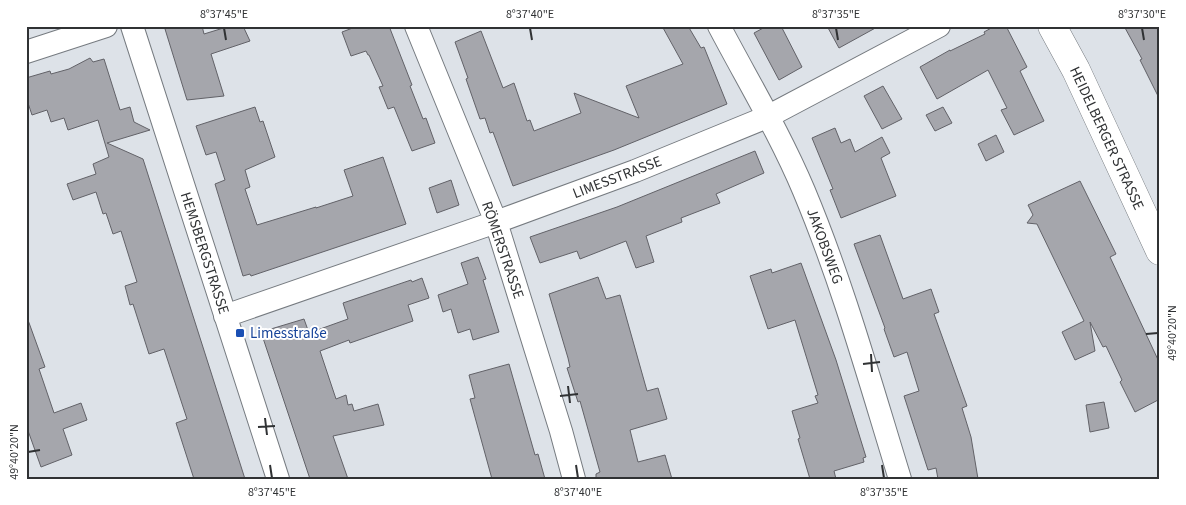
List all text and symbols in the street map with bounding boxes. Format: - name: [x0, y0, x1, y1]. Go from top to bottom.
- text: 8°37'45"E: [200, 6, 248, 23]
- text: 8°37'40"E: [506, 6, 554, 23]
- text: 8°37'35"E: [812, 6, 860, 23]
- text: 8°37'30"E: [1118, 6, 1166, 23]
- street label: HEIDELBERGER STRASSE: [1064, 63, 1149, 213]
- street label: LIMESSTRASSE: [570, 151, 665, 204]
- street label: HEMSBERGSTRASSE: [175, 189, 234, 317]
- street label: RÖMERSTRASSE: [476, 199, 529, 302]
- street label: JAKOBSWEG: [801, 205, 848, 287]
- text: 49°40'20"N: [1164, 305, 1181, 361]
- place label: Limesstraße: [250, 323, 327, 344]
- marker: Limesstraße: [234, 327, 246, 339]
- text: 49°40'20"N: [6, 424, 23, 480]
- text: 8°37'45"E: [248, 484, 296, 501]
- text: 8°37'40"E: [554, 484, 602, 501]
- text: 8°37'35"E: [860, 484, 908, 501]

